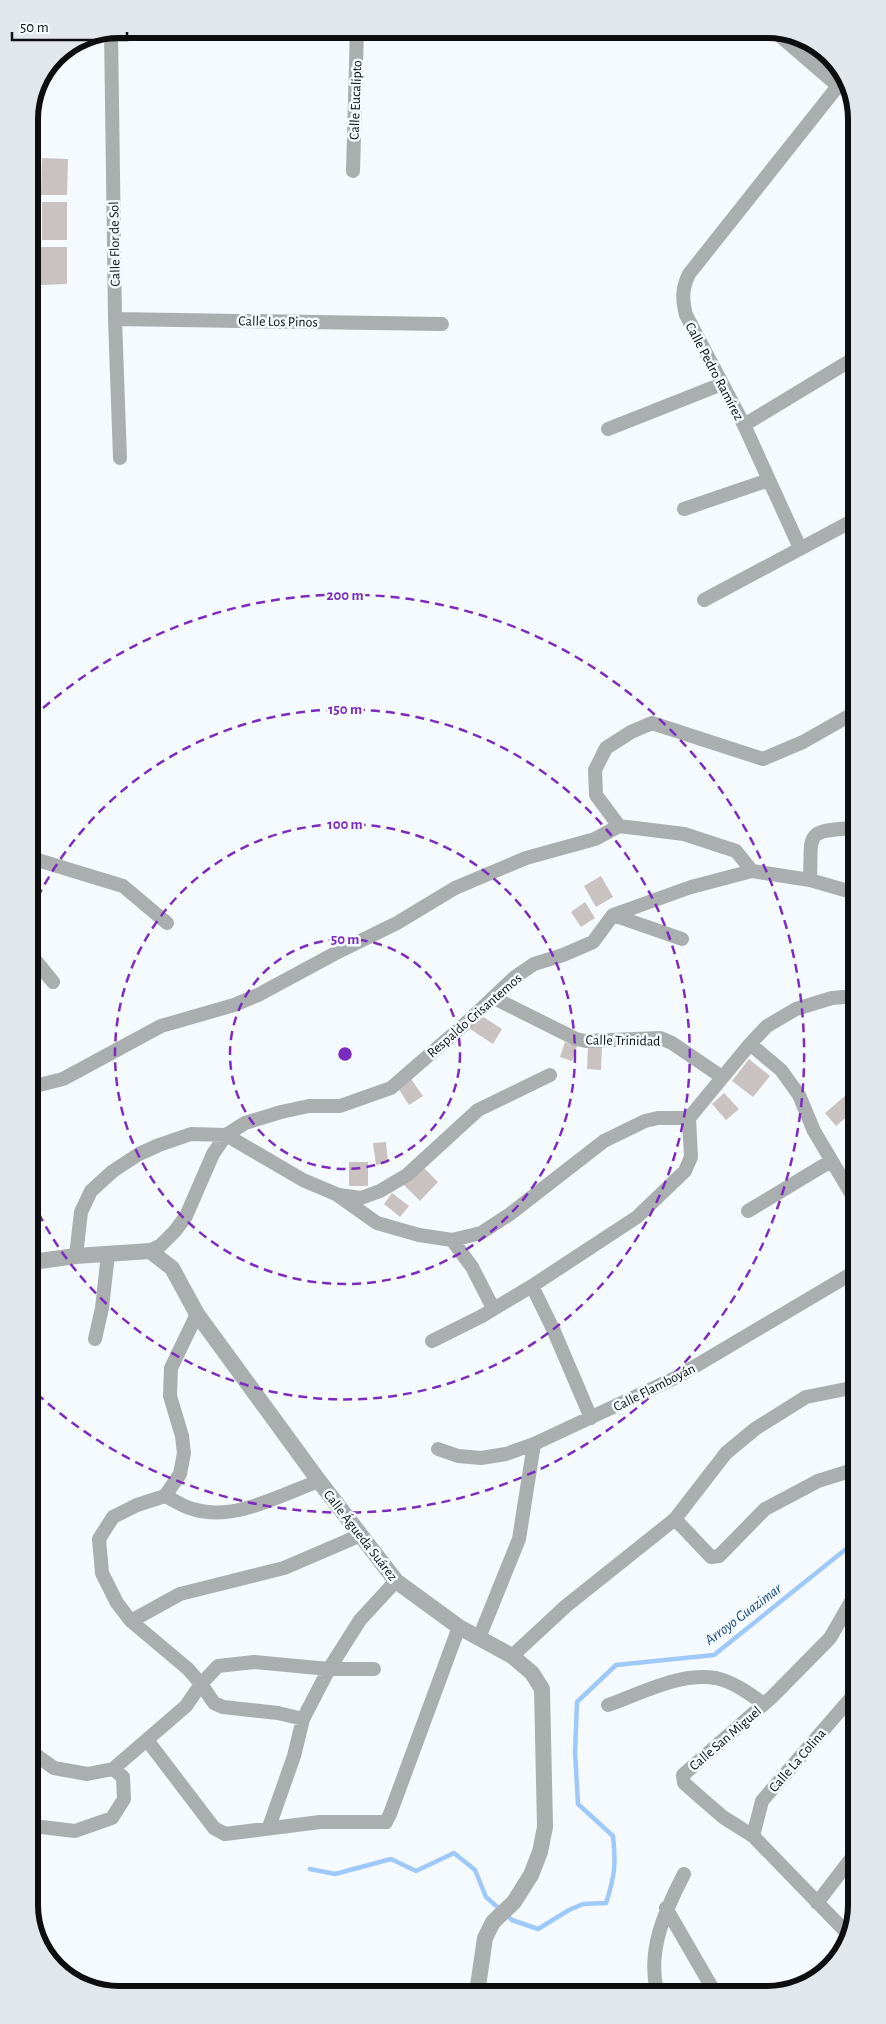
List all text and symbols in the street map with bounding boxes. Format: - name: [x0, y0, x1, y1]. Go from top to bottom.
- scale bar: [12, 10, 128, 42]
- text: 50 m: [20, 20, 49, 35]
- street label: Calle Eucalipto: [348, 60, 364, 140]
- street label: Calle Flor de Sol: [107, 201, 123, 287]
- street label: Calle Los Pinos: [238, 314, 318, 330]
- street label: Calle Pedro Ramírez: [682, 320, 746, 423]
- text: 200 m: [326, 588, 364, 603]
- text: 150 m: [328, 702, 362, 717]
- text: 100 m: [327, 817, 363, 832]
- text: 50 m: [331, 932, 359, 947]
- street label: Respaldo Crisantemos: [425, 971, 525, 1060]
- street label: Calle Trinidad: [585, 1033, 661, 1049]
- centre of rings: [336, 1045, 354, 1063]
- street label: Calle Flamboyán: [611, 1361, 698, 1414]
- street label: Calle Águeda Suárez: [321, 1486, 402, 1584]
- water label: Arroyo Guazimar: [701, 1580, 785, 1649]
- street label: Calle San Miguel: [687, 1704, 764, 1774]
- street label: Calle La Colina: [767, 1726, 829, 1795]

